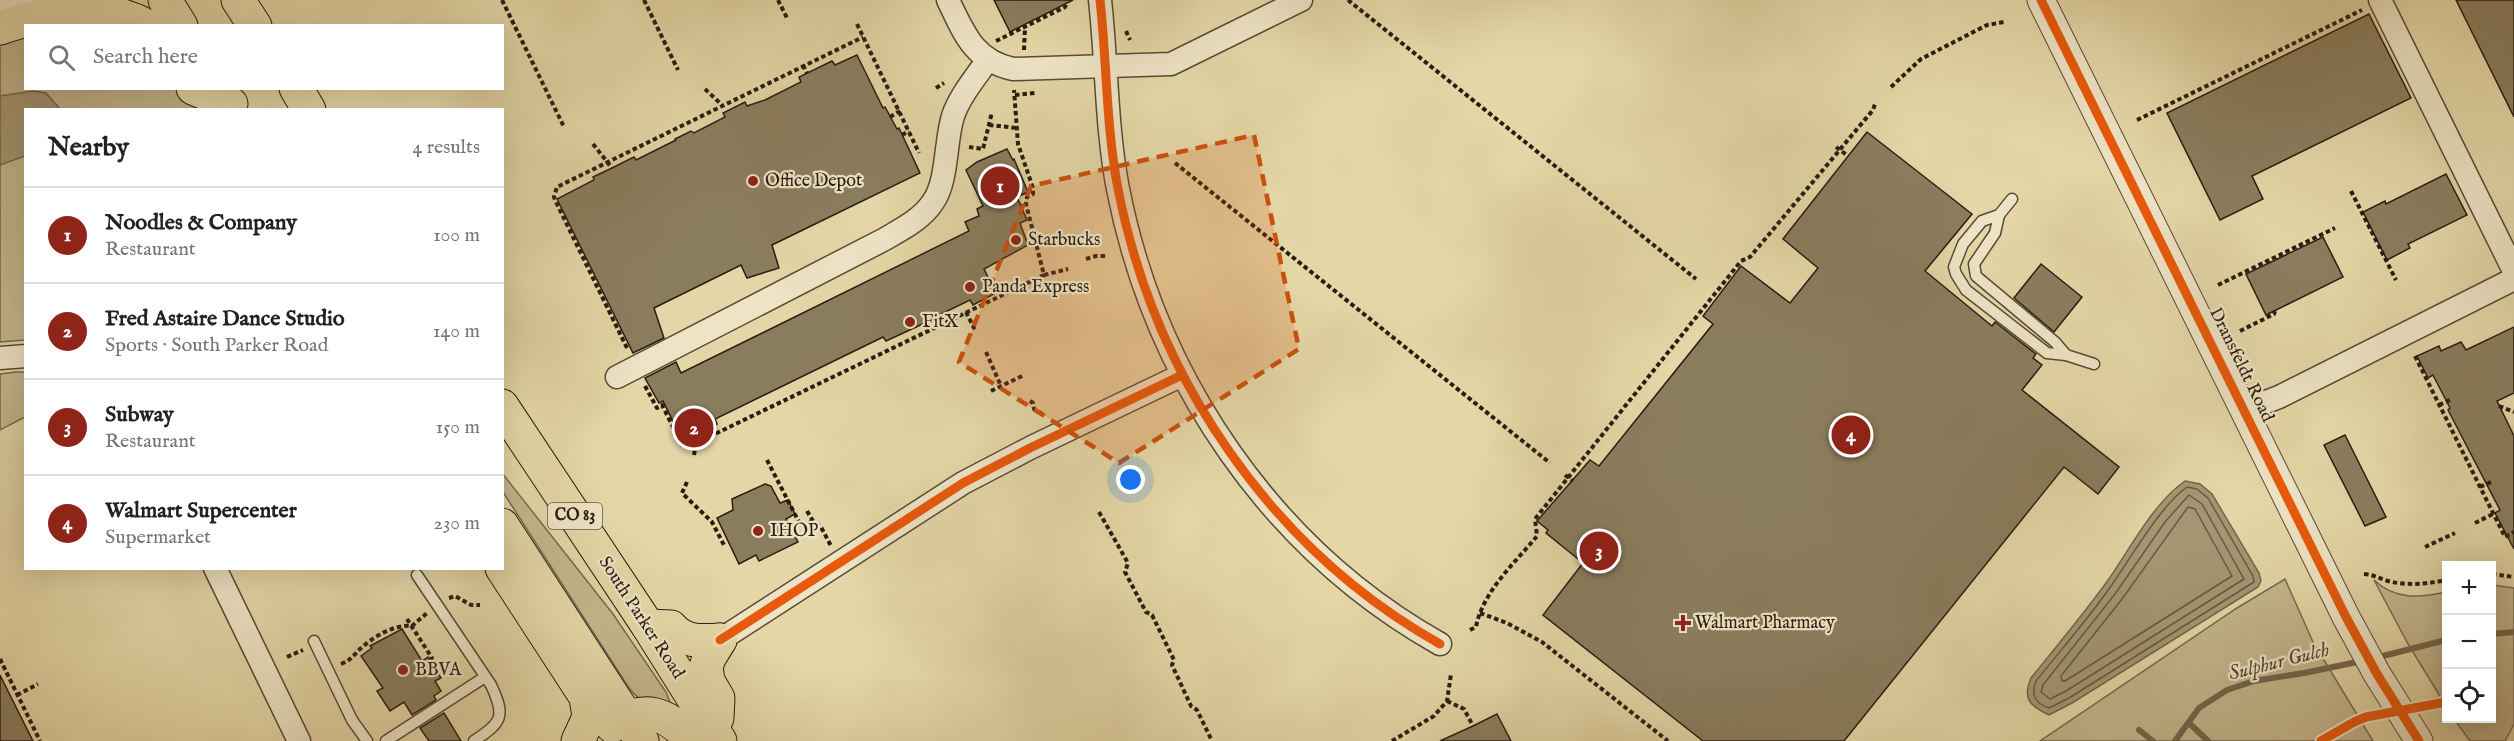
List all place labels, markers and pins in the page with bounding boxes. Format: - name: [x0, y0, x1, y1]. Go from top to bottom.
- pin: 1: [980, 164, 1020, 208]
- place label: Office Depot: [765, 170, 862, 193]
- marker: Office Depot: [746, 174, 760, 188]
- place label: Starbucks: [1028, 229, 1100, 252]
- marker: Starbucks: [1009, 233, 1023, 247]
- place label: Panda Express: [982, 276, 1089, 299]
- marker: Panda Express: [963, 280, 977, 294]
- place label: FitX: [922, 311, 959, 334]
- marker: FitX: [903, 315, 917, 329]
- pin: 2: [674, 406, 714, 450]
- pin: 4: [1832, 412, 1870, 458]
- place label: IHOP: [770, 520, 818, 543]
- marker: IHOP: [751, 524, 765, 538]
- pin: 3: [1580, 528, 1618, 574]
- place label: Walmart Pharmacy: [1695, 612, 1835, 635]
- marker: Walmart Pharmacy: [1676, 616, 1690, 630]
- place label: BBVA: [415, 659, 462, 682]
- marker: BBVA: [396, 663, 410, 677]

